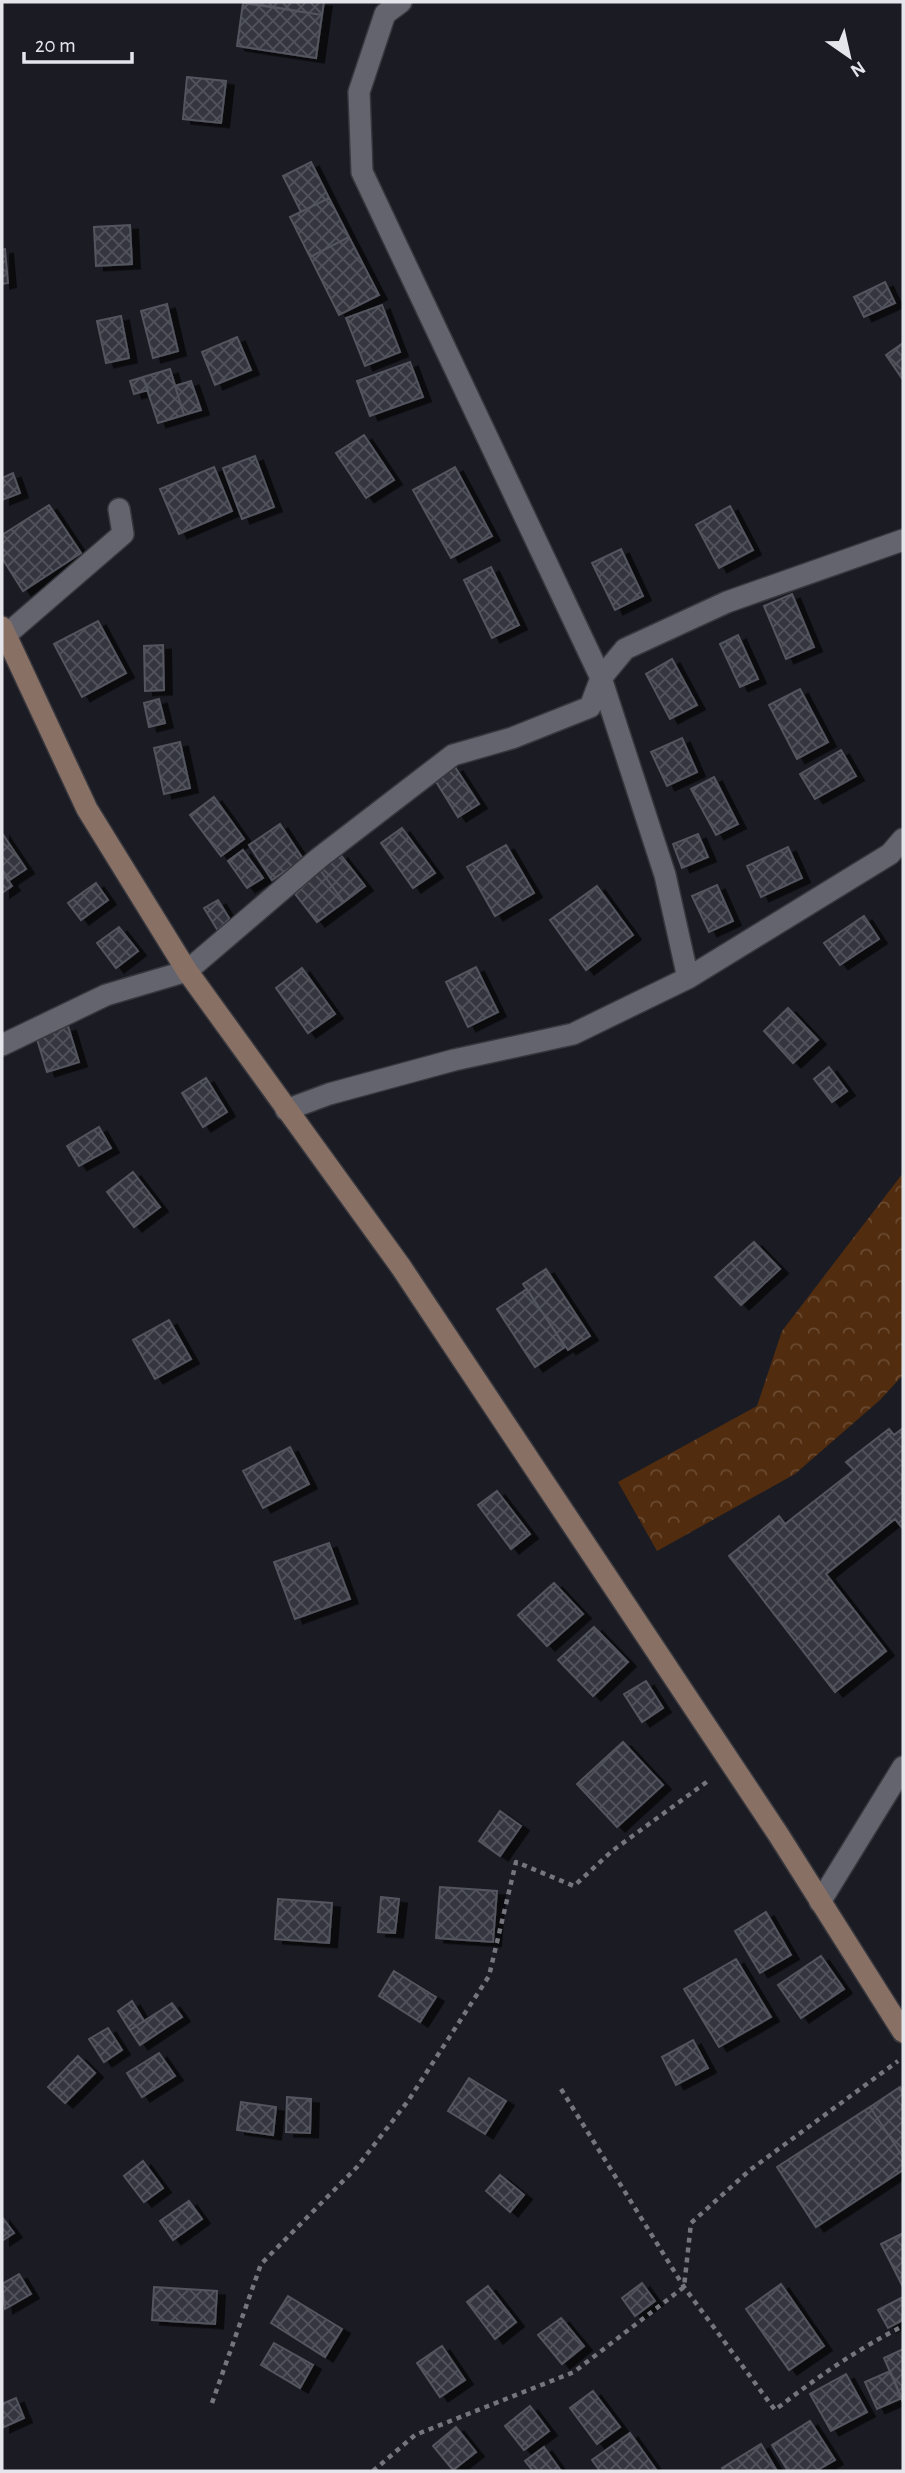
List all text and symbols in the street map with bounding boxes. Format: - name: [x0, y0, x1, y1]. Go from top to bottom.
- scale bar: [24, 21, 133, 65]
- north arrow: [814, 21, 884, 91]
- text: 20 m: [35, 35, 76, 56]
- text: N: [847, 57, 868, 80]

